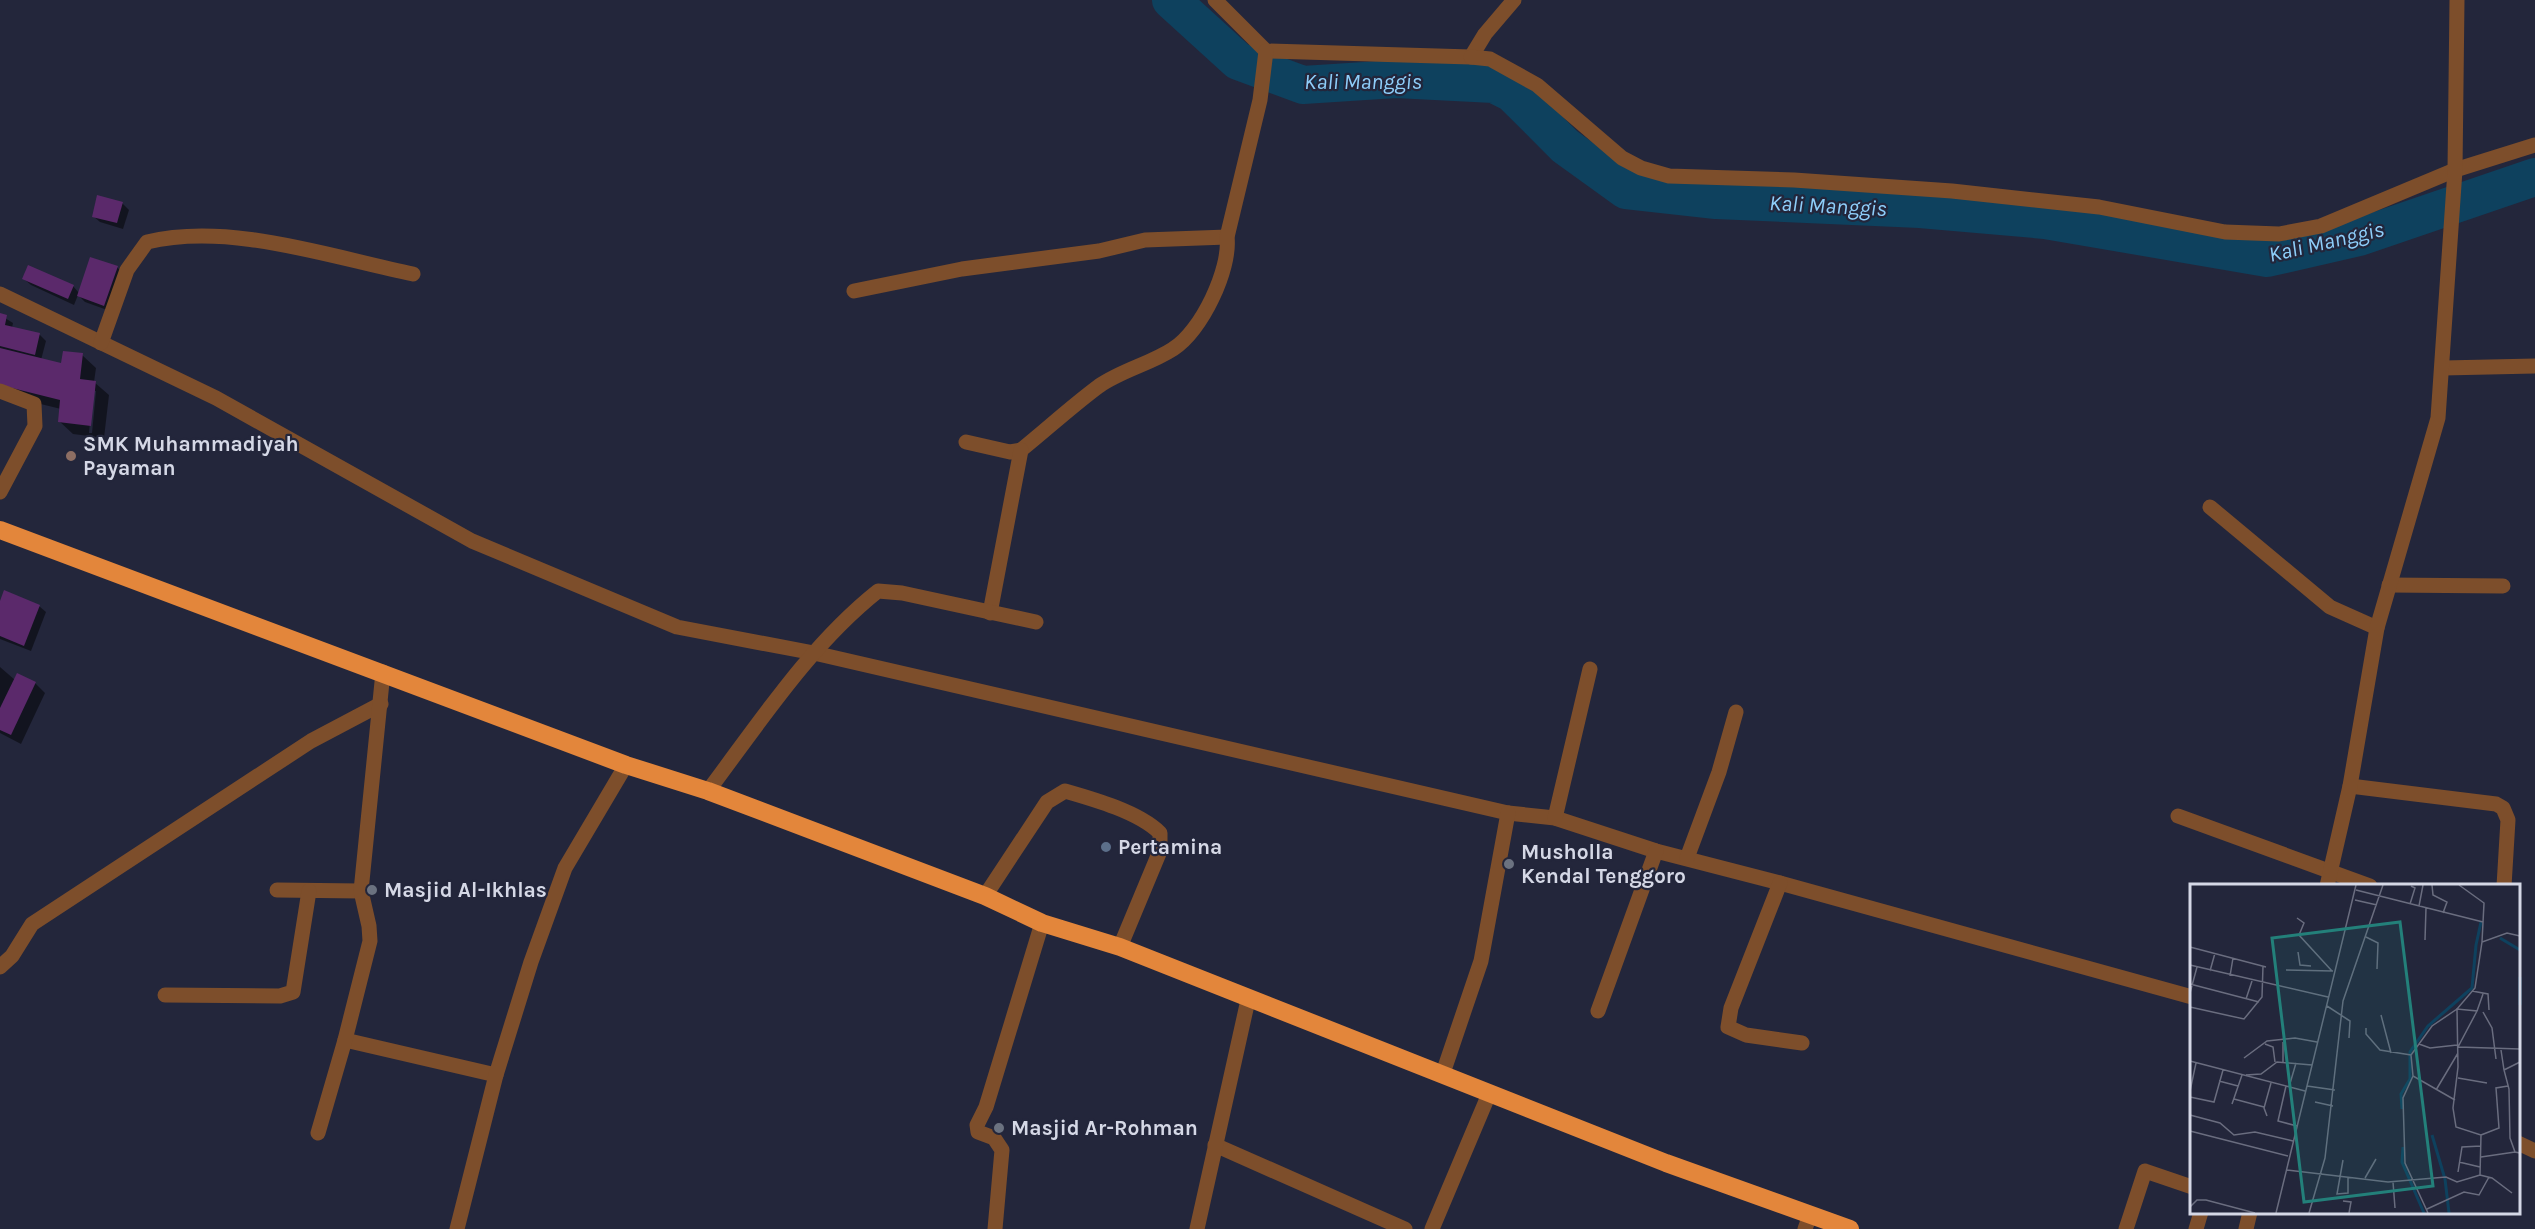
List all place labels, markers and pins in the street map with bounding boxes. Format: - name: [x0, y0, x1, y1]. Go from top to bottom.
- place label: SMK Muhammadiyah Payaman: [83, 432, 299, 480]
- marker: SMK Muhammadiyah Payaman: [64, 449, 78, 463]
- place label: Pertamina: [1118, 835, 1222, 859]
- marker: Pertamina: [1099, 840, 1113, 854]
- place label: Musholla Kendal Tenggoro: [1521, 840, 1686, 888]
- marker: Musholla Kendal Tenggoro: [1502, 857, 1516, 871]
- place label: Masjid Al-Ikhlas: [384, 878, 547, 902]
- marker: Masjid Al-Ikhlas: [365, 883, 379, 897]
- place label: Masjid Ar-Rohman: [1011, 1116, 1198, 1140]
- marker: Masjid Ar-Rohman: [992, 1121, 1006, 1135]

